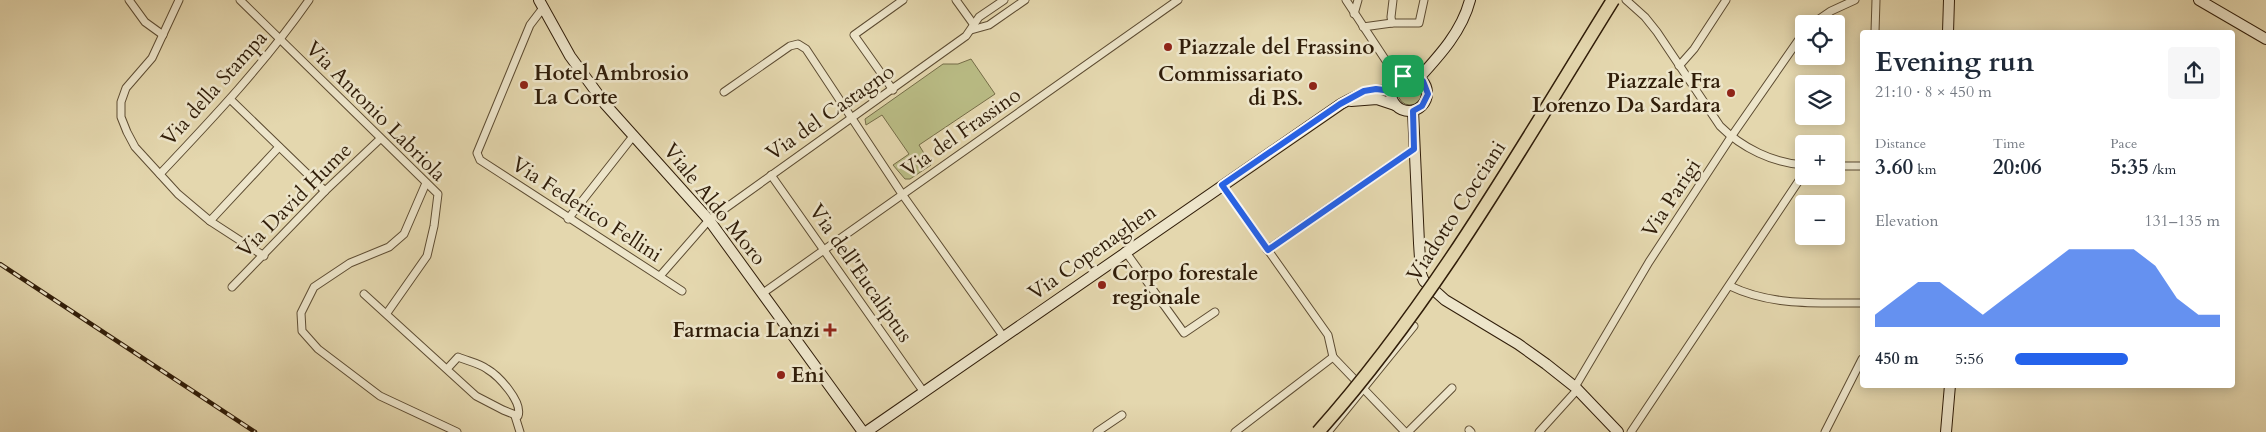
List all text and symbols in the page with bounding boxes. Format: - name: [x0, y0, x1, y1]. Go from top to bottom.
- map controls: [1795, 15, 1845, 245]
- button: locate: [1795, 15, 1845, 65]
- street label: Via della Stampa: [155, 24, 274, 152]
- place label: Piazzale del Frassino: [1178, 33, 1375, 62]
- street label: Via Antonio Labriola: [299, 35, 452, 188]
- marker: Piazzale del Frassino: [1162, 41, 1174, 53]
- text: Evening run: [1875, 43, 2034, 81]
- button: share: [2168, 47, 2220, 99]
- pin: [1382, 55, 1424, 97]
- street label: Via del Castagno: [760, 57, 900, 167]
- place label: Hotel Ambrosio La Corte: [534, 59, 689, 112]
- place label: Commissariato di P.S.: [1158, 60, 1303, 113]
- icon: arrive: [1389, 62, 1417, 90]
- place label: Piazzale Fra Lorenzo Da Sardara: [1532, 67, 1722, 120]
- button: layers: [1795, 75, 1845, 125]
- marker: Hotel Ambrosio La Corte: [518, 79, 530, 91]
- street label: Via del Frassino: [896, 80, 1027, 184]
- marker: Commissariato di P.S.: [1307, 80, 1319, 92]
- text: 21:10 · 8 × 450 m: [1875, 81, 1992, 103]
- marker: Piazzale Fra Lorenzo Da Sardara: [1725, 87, 1737, 99]
- text: Distance: [1875, 134, 1926, 153]
- text: Time: [1993, 134, 2025, 153]
- text: Pace: [2110, 134, 2137, 153]
- street label: Viadotto Cocciani: [1400, 135, 1513, 287]
- button: +: [1795, 135, 1845, 185]
- street label: Via David Hume: [230, 136, 358, 264]
- street label: Viale Aldo Moro: [656, 137, 773, 272]
- street label: Via Federico Fellini: [506, 150, 668, 269]
- street label: Via Parigi: [1635, 153, 1708, 243]
- text: 3.60: [1875, 153, 1913, 182]
- text: 20:06: [1993, 153, 2042, 182]
- text: 5:35: [2110, 153, 2149, 182]
- text: km: [1913, 160, 1936, 179]
- text: /km: [2149, 160, 2176, 179]
- button: −: [1795, 195, 1845, 245]
- street label: Via Copenaghen: [1023, 197, 1162, 307]
- street label: Via dell'Eucaliptus: [802, 198, 919, 348]
- text: Elevation: [1875, 210, 1939, 232]
- text: 131–135 m: [2144, 210, 2220, 232]
- place label: Corpo forestale regionale: [1112, 259, 1258, 312]
- marker: Corpo forestale regionale: [1096, 279, 1108, 291]
- place label: Farmacia Lanzi: [673, 316, 820, 345]
- marker: Farmacia Lanzi: [824, 324, 836, 336]
- text: 450 m: [1875, 348, 1919, 370]
- text: 5:56: [1955, 348, 1984, 370]
- place label: Eni: [791, 361, 825, 390]
- marker: Eni: [775, 369, 787, 381]

